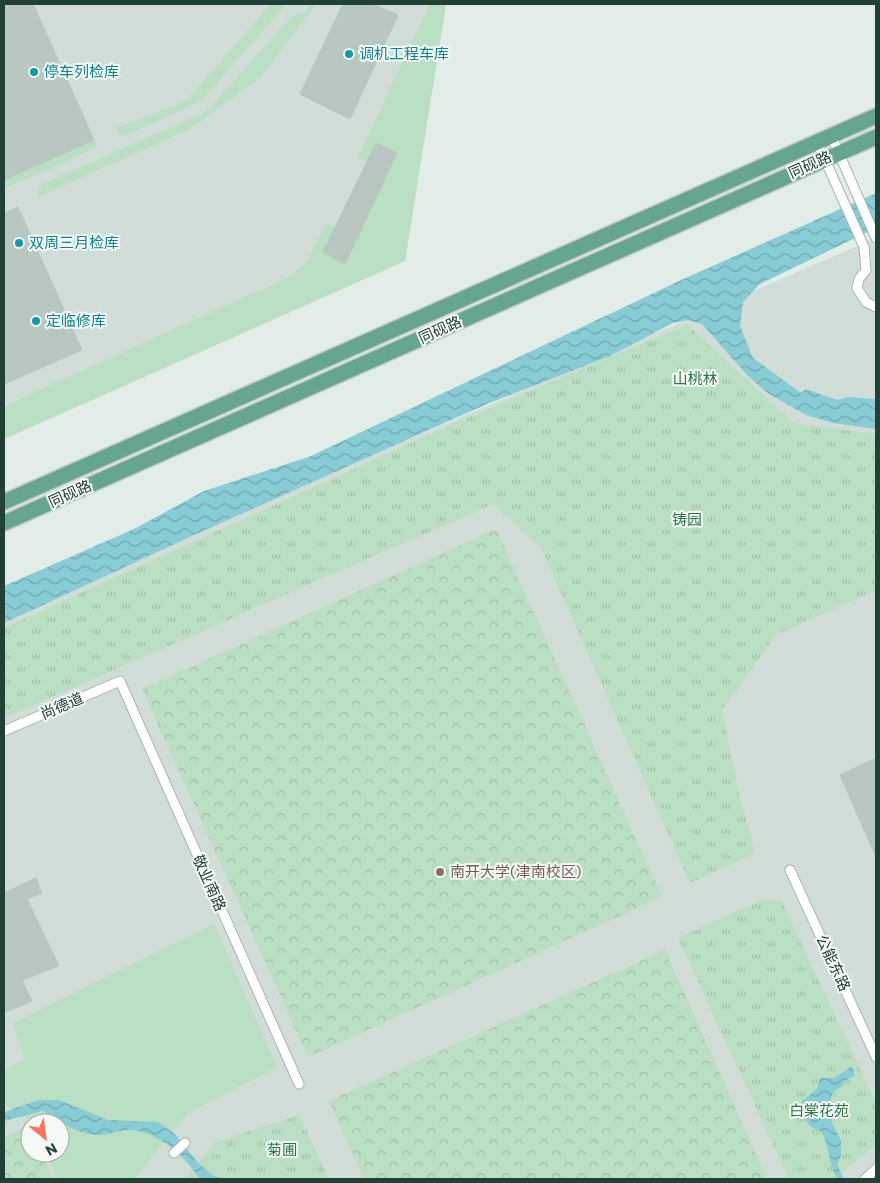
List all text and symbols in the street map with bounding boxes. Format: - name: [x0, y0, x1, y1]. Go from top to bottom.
- place label: 调机工程车库: [359, 44, 449, 62]
- marker: 调机工程车库: [343, 48, 355, 60]
- place label: 停车列检库: [44, 62, 119, 80]
- marker: 停车列检库: [28, 66, 40, 78]
- street label: 同砚路: [785, 147, 834, 181]
- place label: 双周三月检库: [29, 233, 119, 251]
- marker: 双周三月检库: [13, 237, 25, 249]
- place label: 定临修库: [46, 311, 106, 329]
- street label: 同砚路: [415, 312, 464, 346]
- marker: 定临修库: [30, 315, 42, 327]
- park label: 山桃林: [672, 369, 718, 387]
- street label: 同砚路: [45, 476, 94, 510]
- park label: 铸园: [672, 510, 702, 528]
- street label: 尚德道: [37, 688, 86, 722]
- street label: 敬业南路: [189, 852, 230, 914]
- place label: 南开大学(津南校区): [450, 862, 582, 880]
- marker: 南开大学(津南校区): [434, 866, 446, 878]
- street label: 公能东路: [813, 932, 855, 994]
- park label: 白棠花苑: [789, 1101, 849, 1119]
- north arrow: [20, 1113, 70, 1163]
- text: N: [43, 1140, 60, 1160]
- park label: 菊圃: [267, 1140, 297, 1158]

